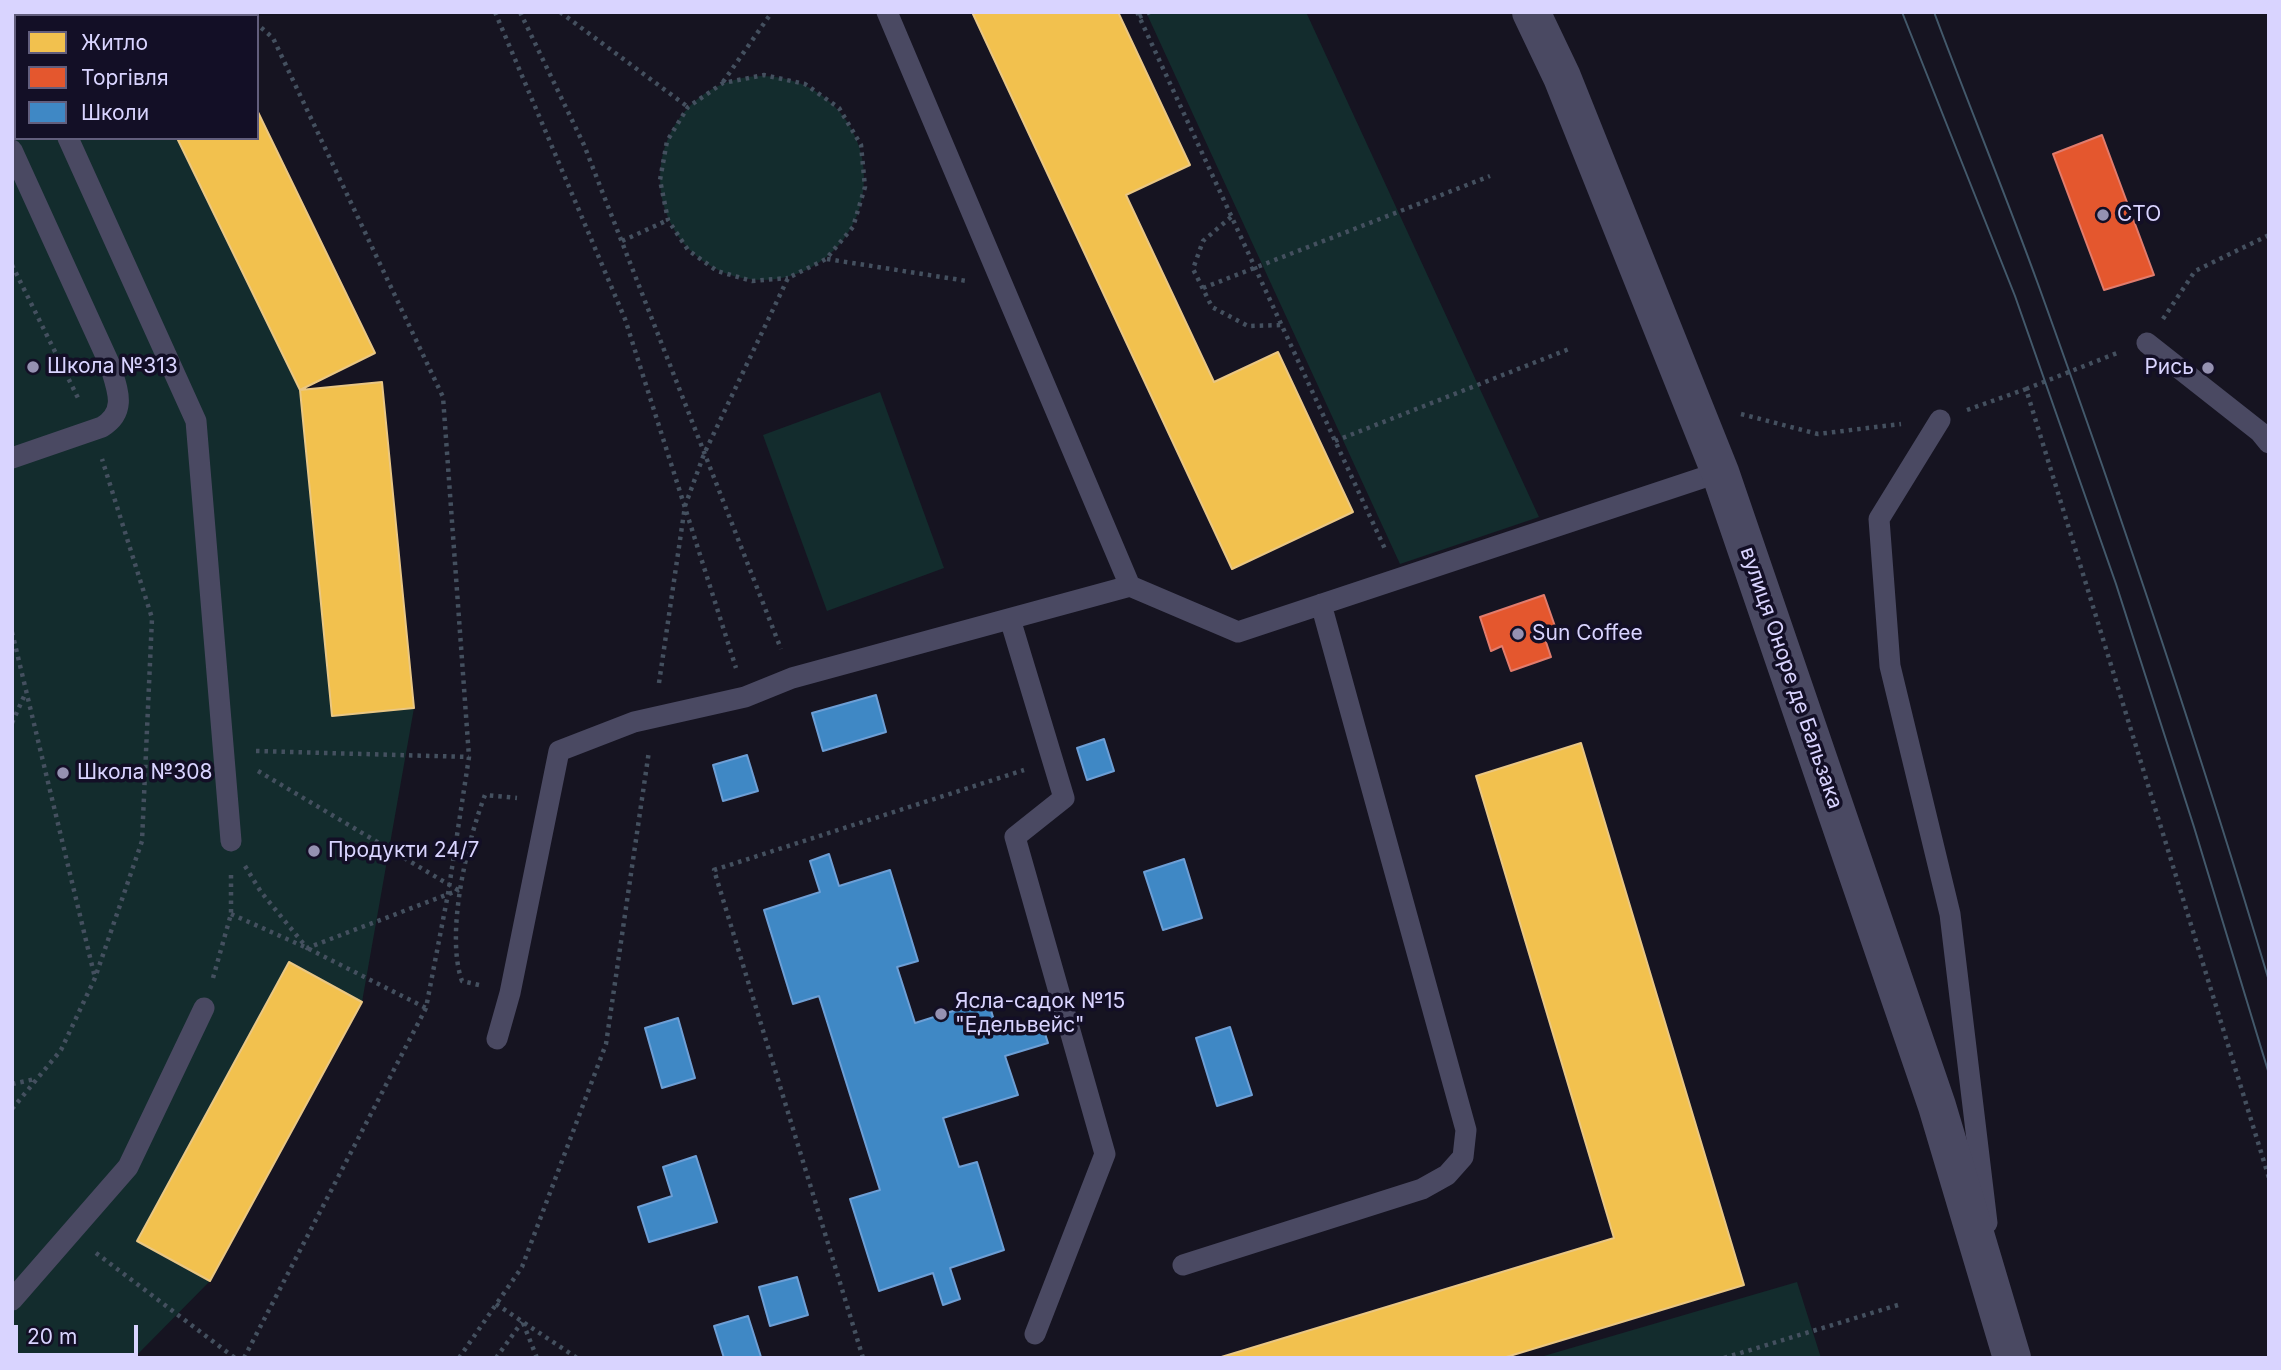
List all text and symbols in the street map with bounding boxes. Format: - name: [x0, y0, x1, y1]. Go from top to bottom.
- legend: [14, 14, 259, 140]
- text: Житло: [81, 30, 148, 55]
- text: Торгівля: [81, 65, 169, 90]
- text: Школи: [81, 100, 149, 125]
- place label: СТО: [2117, 202, 2161, 228]
- marker: СТО: [2095, 207, 2111, 223]
- place label: Школа №313: [47, 354, 178, 380]
- place label: Рись: [2144, 355, 2194, 381]
- marker: Школа №313: [25, 359, 41, 375]
- marker: Рись: [2200, 360, 2216, 376]
- street label: вулиця Оноре де Бальзака: [1734, 544, 1848, 812]
- place label: Sun Coffee: [1532, 621, 1643, 647]
- marker: Sun Coffee: [1510, 626, 1526, 642]
- place label: Школа №308: [77, 760, 213, 786]
- marker: Школа №308: [55, 765, 71, 781]
- place label: Продукти 24/7: [328, 838, 479, 864]
- marker: Продукти 24/7: [306, 843, 322, 859]
- place label: Ясла-садок №15 "Едельвейс": [955, 989, 1125, 1039]
- marker: Ясла-садок №15 "Едельвейс": [933, 1006, 949, 1022]
- scale bar: [18, 1310, 142, 1354]
- text: 20 m: [27, 1324, 77, 1349]

